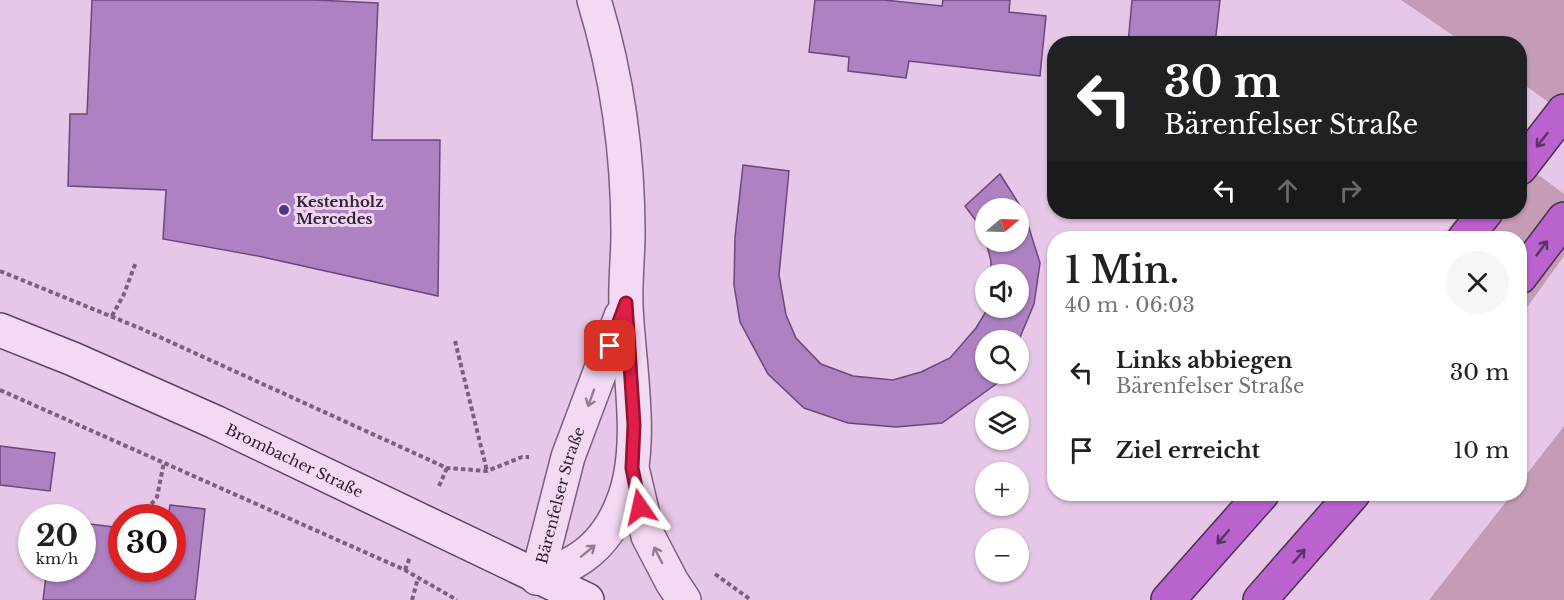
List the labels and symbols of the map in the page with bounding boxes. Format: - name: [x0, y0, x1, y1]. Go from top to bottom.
- one-way arrow: [1535, 131, 1548, 147]
- place label: Kestenholz Mercedes: [296, 192, 384, 228]
- north arrow: [975, 198, 1029, 252]
- marker: Kestenholz Mercedes: [277, 203, 291, 217]
- one-way arrow: [1535, 241, 1548, 257]
- pin: [584, 320, 635, 371]
- one-way arrow: [585, 388, 596, 406]
- street label: Brombacher Straße: [223, 419, 366, 501]
- street label: Bärenfelser Straße: [532, 424, 588, 566]
- position arrow: [608, 475, 672, 539]
- speed limit sign: 30: [108, 504, 186, 582]
- one-way arrow: [1216, 530, 1230, 545]
- one-way arrow: [580, 544, 595, 558]
- one-way arrow: [652, 547, 663, 565]
- one-way arrow: [1292, 549, 1306, 564]

